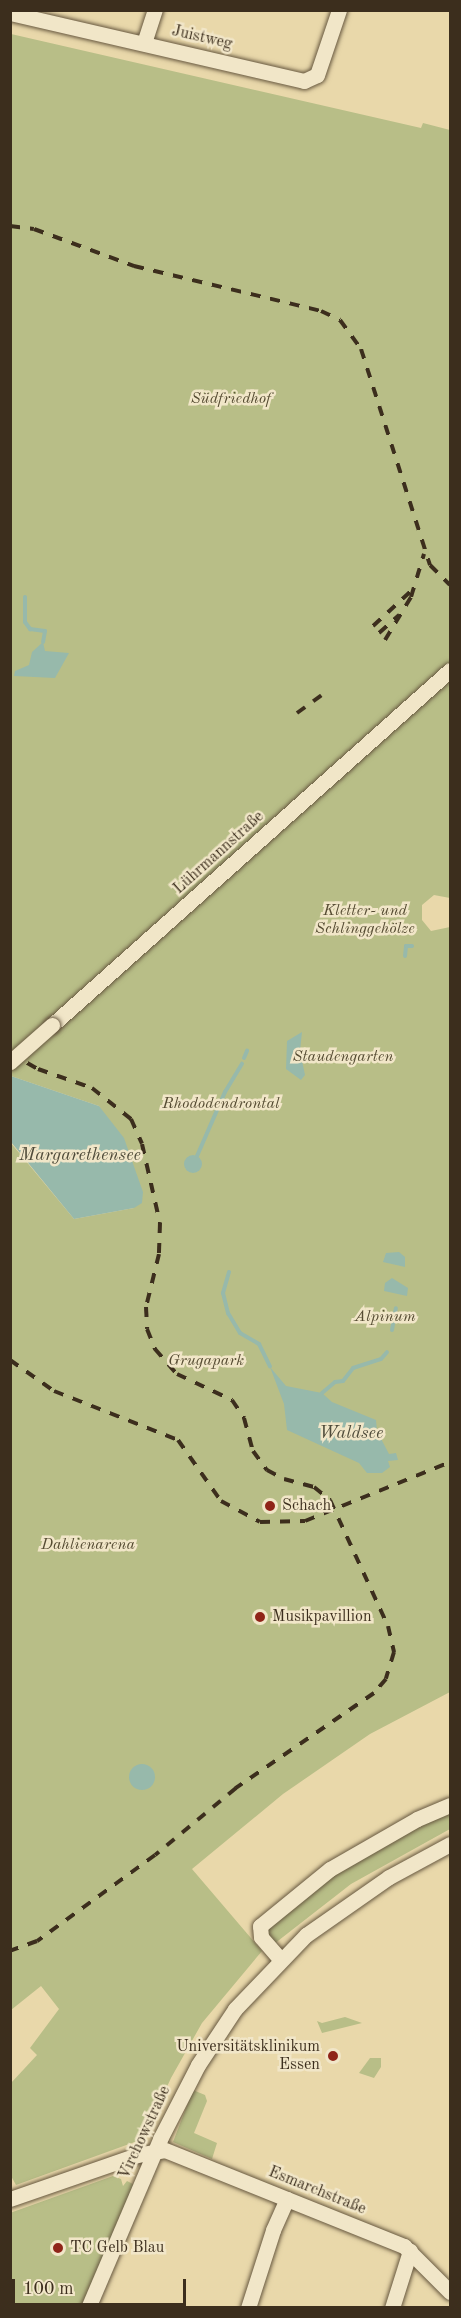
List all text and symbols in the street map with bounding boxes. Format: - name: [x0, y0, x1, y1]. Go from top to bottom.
- street label: Juistweg: [170, 22, 234, 54]
- park label: Südfriedhof: [191, 389, 271, 409]
- street label: Lührmannstraße: [170, 807, 268, 899]
- park label: Kletter- und Schlinggehölze: [315, 901, 415, 939]
- park label: Staudengarten: [293, 1047, 393, 1067]
- park label: Rhododendrontal: [162, 1094, 280, 1114]
- water label: Margarethensee: [19, 1144, 141, 1166]
- park label: Alpinum: [354, 1307, 416, 1327]
- park label: Grugapark: [168, 1351, 244, 1371]
- water label: Waldsee: [319, 1422, 383, 1444]
- place label: Schach: [282, 1496, 331, 1516]
- marker: Schach: [263, 1499, 277, 1513]
- park label: Dahlienarena: [41, 1535, 135, 1555]
- place label: Musikpavillion: [272, 1607, 372, 1627]
- marker: Musikpavillion: [253, 1610, 267, 1624]
- place label: Universitätsklinikum Essen: [176, 2037, 320, 2075]
- marker: Universitätsklinikum Essen: [324, 2047, 342, 2065]
- street label: Virchowstraße: [115, 2083, 175, 2183]
- street label: Esmarchstraße: [265, 2163, 369, 2219]
- place label: TC Gelb Blau: [70, 2238, 164, 2258]
- marker: TC Gelb Blau: [51, 2241, 65, 2255]
- scale bar: [15, 2267, 189, 2305]
- text: 100 m: [23, 2280, 74, 2298]

